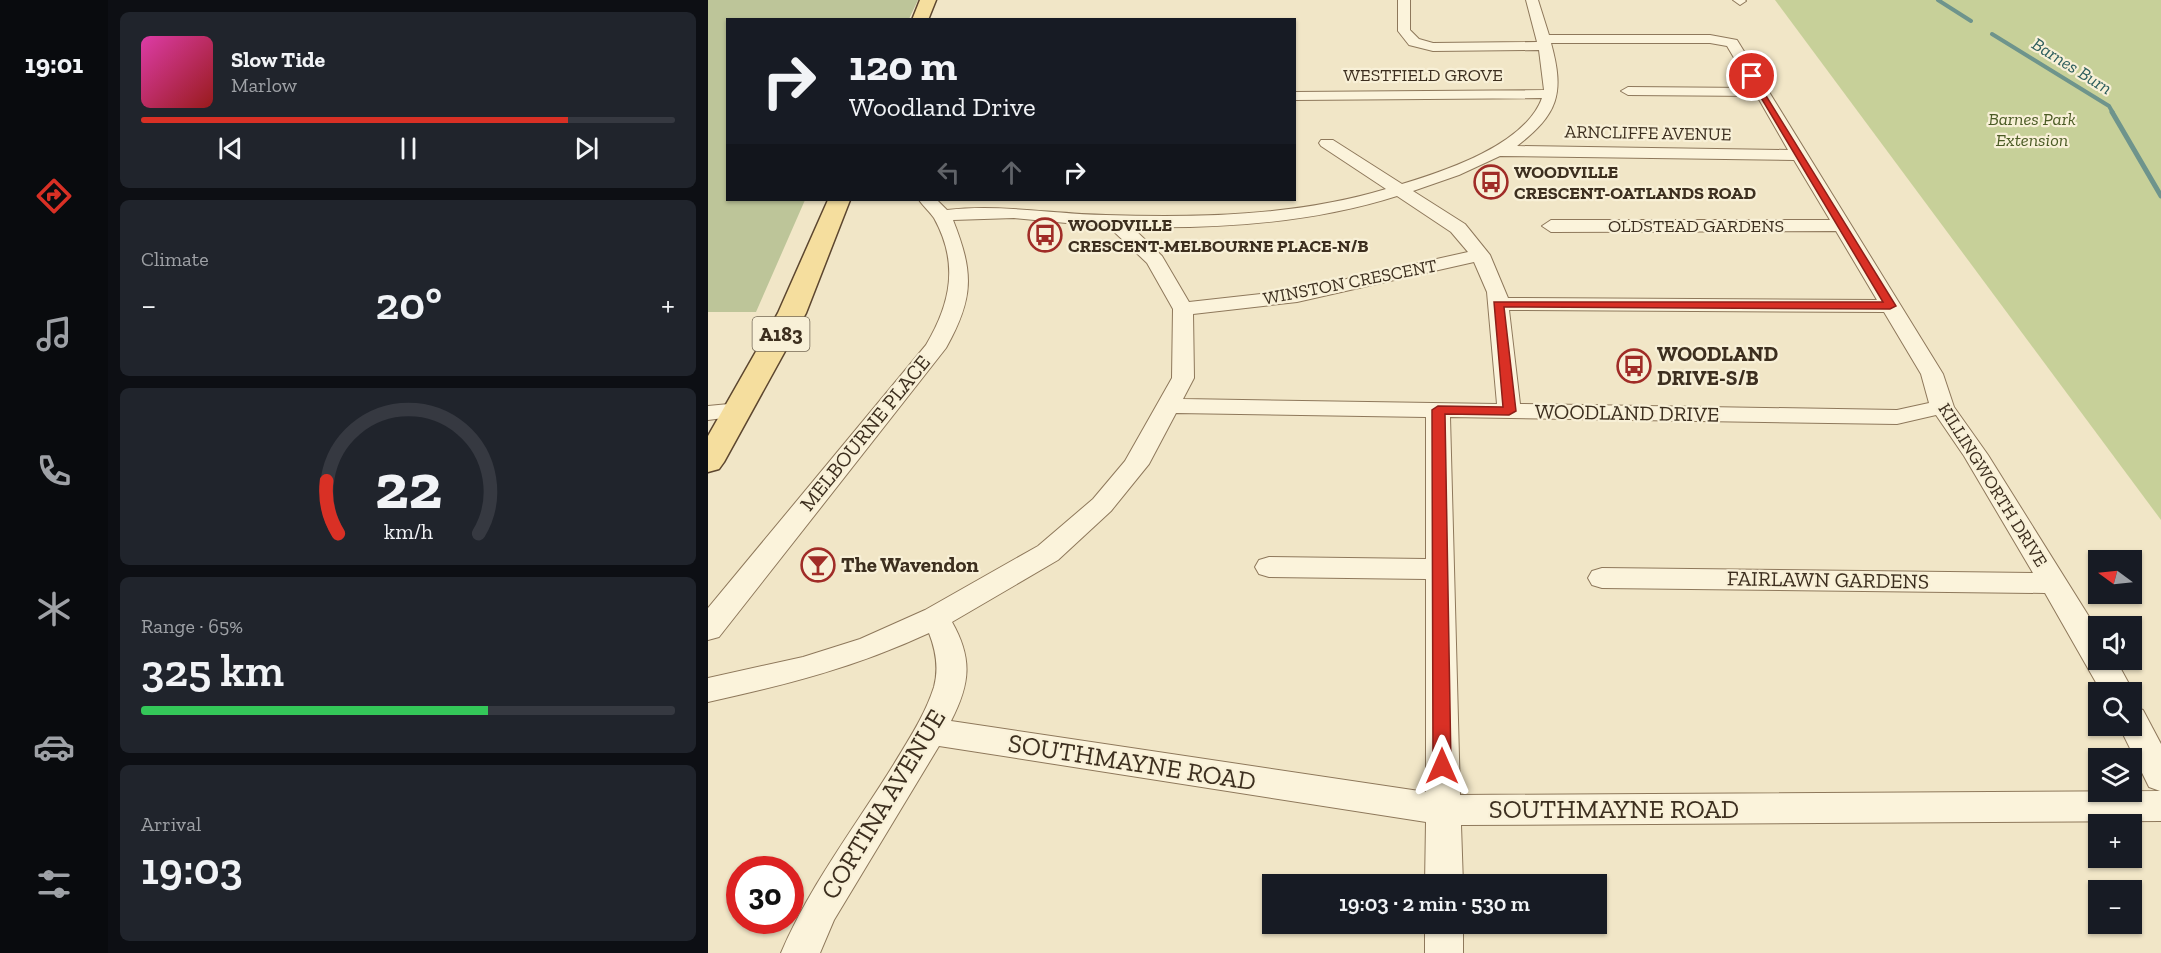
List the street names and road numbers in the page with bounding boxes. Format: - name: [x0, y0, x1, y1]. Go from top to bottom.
- street label: WESTFIELD GROVE: [1343, 64, 1503, 86]
- street label: ARNCLIFFE AVENUE: [1564, 121, 1732, 145]
- street label: OLDSTEAD GARDENS: [1608, 215, 1784, 237]
- street label: WINSTON CRESCENT: [1261, 254, 1439, 310]
- road number: A183: [752, 317, 809, 351]
- street label: MELBOURNE PLACE: [794, 350, 935, 516]
- street label: WOODLAND DRIVE: [1535, 398, 1719, 427]
- street label: KILLINGWORTH DRIVE: [1934, 399, 2052, 571]
- street label: FAIRLAWN GARDENS: [1727, 565, 1929, 594]
- street label: CORTINA AVENUE: [814, 703, 952, 905]
- street label: SOUTHMAYNE ROAD: [1006, 727, 1258, 797]
- street label: SOUTHMAYNE ROAD: [1489, 793, 1739, 825]

